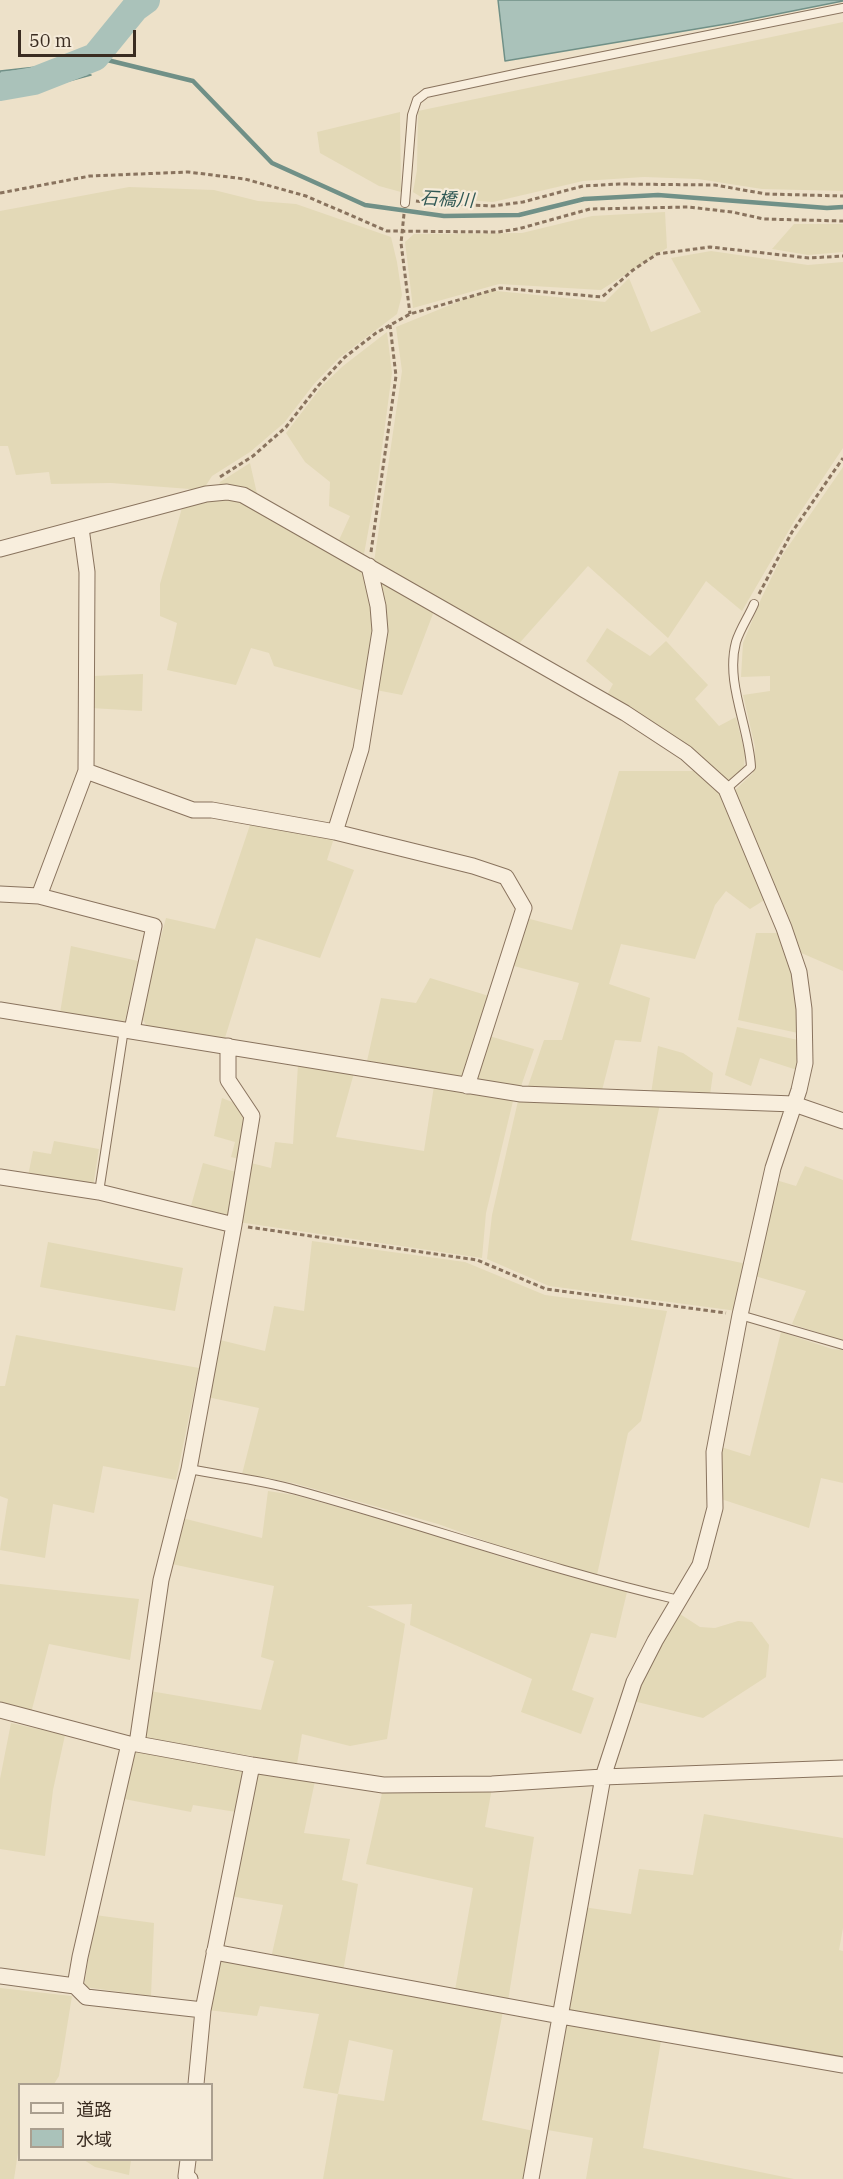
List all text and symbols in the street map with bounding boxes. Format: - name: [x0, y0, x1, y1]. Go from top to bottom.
- scale bar: [21, 18, 140, 56]
- text: 50 m: [29, 29, 72, 52]
- water label: 石橋川: [419, 188, 475, 212]
- legend: [18, 2083, 213, 2161]
- text: 道路: [76, 2098, 112, 2121]
- text: 水域: [76, 2128, 112, 2151]

